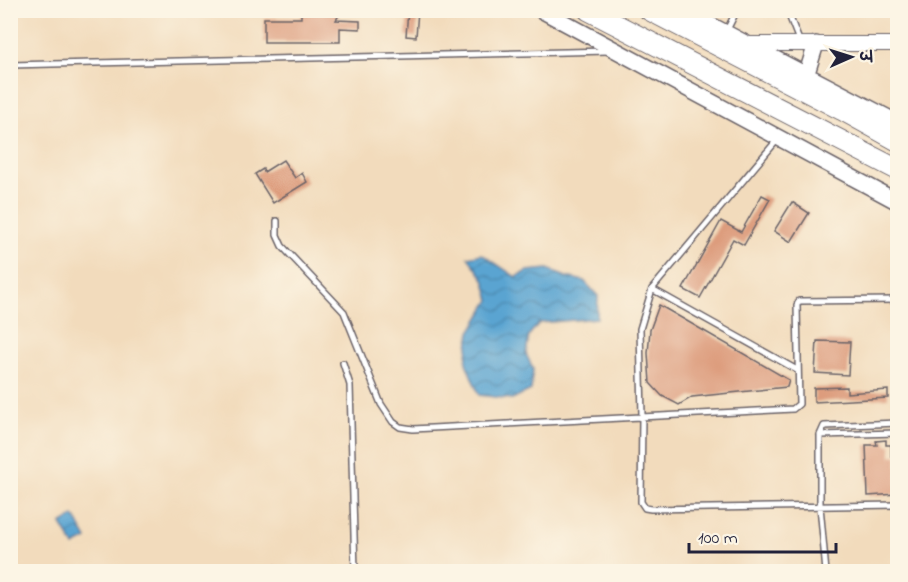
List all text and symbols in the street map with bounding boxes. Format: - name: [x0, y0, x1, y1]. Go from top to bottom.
- north arrow: [821, 27, 881, 87]
- text: उ: [852, 48, 876, 64]
- scale bar: [689, 516, 836, 554]
- text: 100 m: [698, 526, 738, 552]

